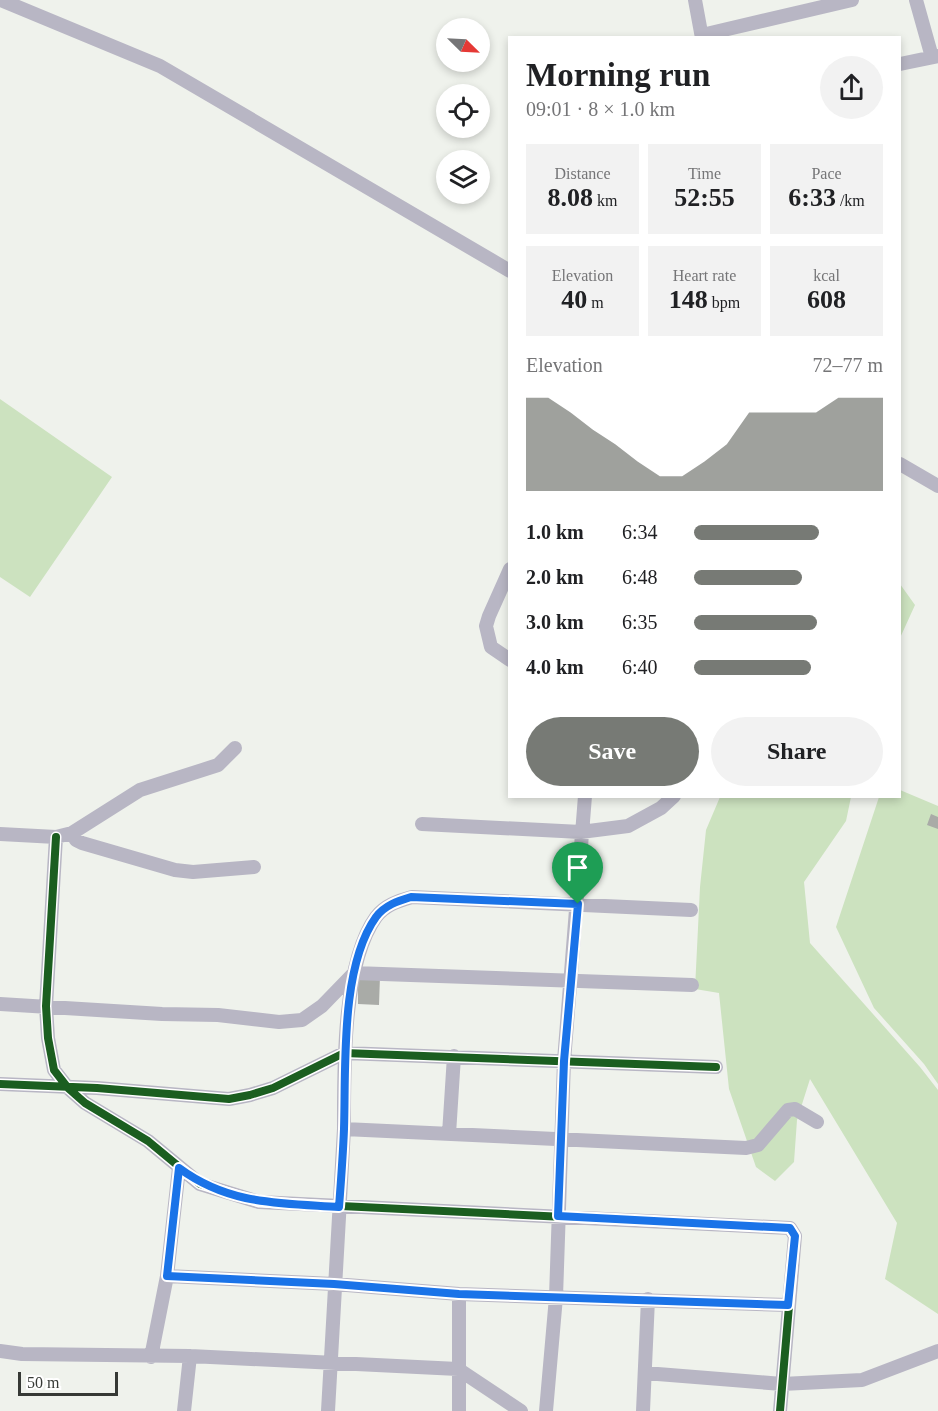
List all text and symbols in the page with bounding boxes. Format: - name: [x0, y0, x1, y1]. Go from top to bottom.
- north arrow: [436, 18, 490, 72]
- map controls: [436, 18, 490, 204]
- button: share: [820, 56, 883, 119]
- text: Morning run: [526, 57, 710, 93]
- button: locate: [436, 84, 490, 138]
- text: 09:01 · 8 × 1.0 km: [526, 98, 675, 120]
- button: layers: [436, 150, 490, 204]
- text: Distance: [555, 165, 610, 182]
- text: Time: [688, 165, 721, 182]
- text: Pace: [811, 165, 842, 182]
- text: 8.08: [548, 183, 593, 212]
- text: 52:55: [674, 183, 735, 212]
- text: 6:33: [788, 183, 836, 212]
- text: km: [593, 192, 617, 209]
- text: /km: [836, 192, 865, 209]
- text: Elevation: [552, 267, 613, 284]
- text: Heart rate: [673, 267, 736, 284]
- text: kcal: [813, 267, 840, 284]
- text: 40: [561, 285, 587, 314]
- text: 148: [669, 285, 708, 314]
- text: 608: [807, 285, 846, 314]
- text: m: [587, 294, 604, 311]
- text: bpm: [708, 294, 740, 311]
- text: Elevation: [526, 354, 603, 376]
- text: 72–77 m: [812, 354, 883, 376]
- text: 1.0 km: [526, 521, 584, 543]
- text: 6:34: [622, 521, 658, 543]
- text: 2.0 km: [526, 566, 584, 588]
- text: 6:48: [622, 566, 658, 588]
- text: 3.0 km: [526, 611, 584, 633]
- text: 6:35: [622, 611, 658, 633]
- text: 4.0 km: [526, 656, 584, 678]
- text: 6:40: [622, 656, 658, 678]
- button: Save: [526, 717, 699, 786]
- button: Share: [711, 717, 883, 786]
- pin: [552, 842, 603, 904]
- icon: arrive: [561, 851, 594, 884]
- scale bar: [18, 1369, 118, 1396]
- text: 50 m: [27, 1374, 59, 1391]

